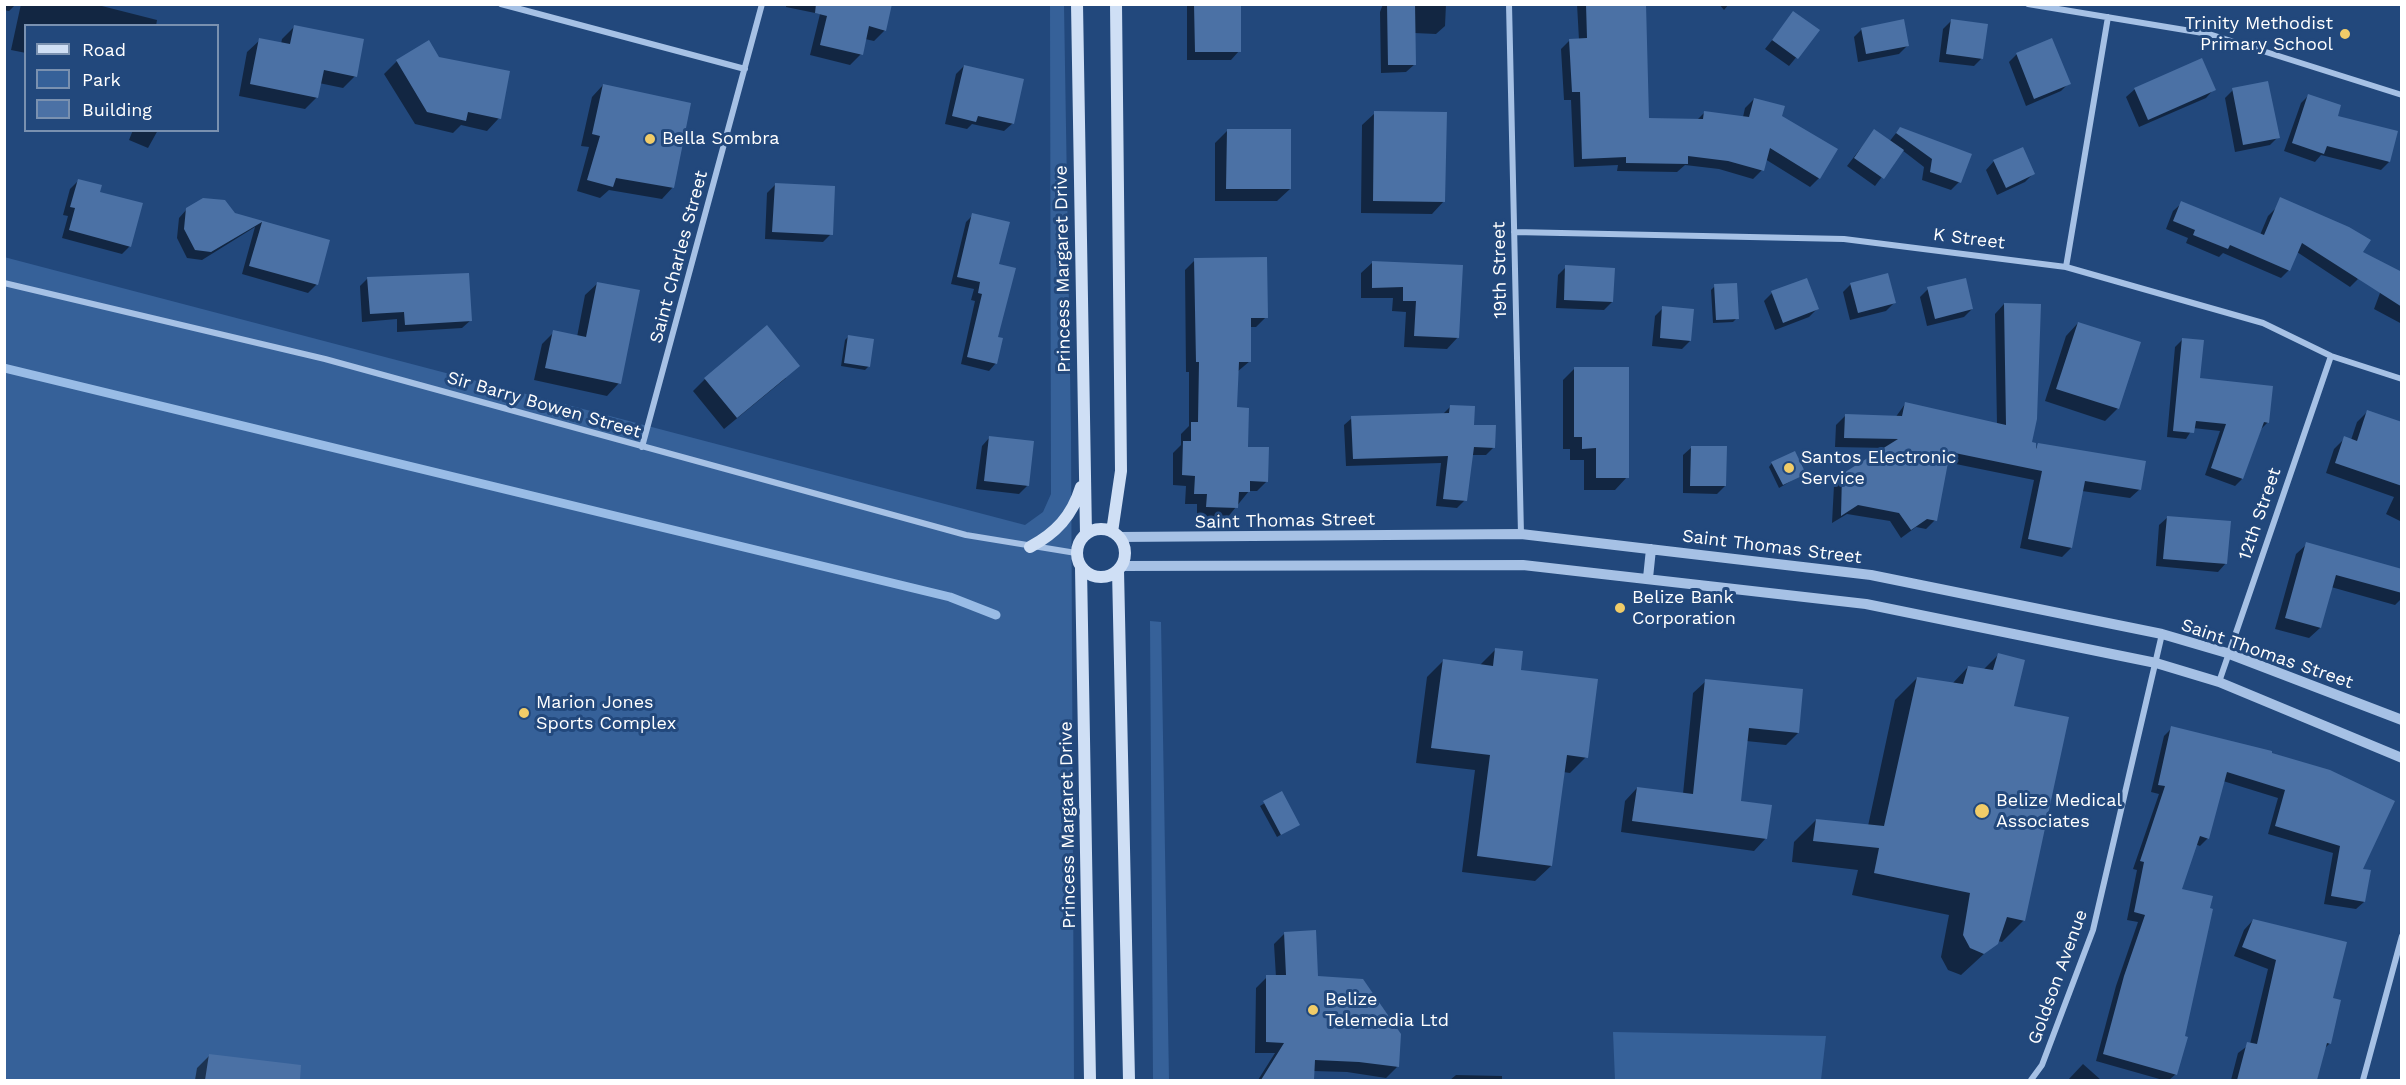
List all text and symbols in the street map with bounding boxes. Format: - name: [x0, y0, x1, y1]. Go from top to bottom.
- place label: Trinity Methodist Primary School: [2184, 13, 2333, 56]
- legend: [24, 24, 219, 132]
- marker: Trinity Methodist Primary School: [2338, 27, 2352, 41]
- text: Road: [82, 39, 126, 60]
- text: Park: [82, 69, 121, 90]
- text: Building: [82, 99, 152, 120]
- place label: Bella Sombra: [662, 128, 780, 150]
- marker: Bella Sombra: [643, 132, 657, 146]
- street label: Princess Margaret Drive: [1050, 165, 1076, 373]
- street label: Saint Charles Street: [646, 168, 712, 346]
- street label: 19th Street: [1488, 221, 1512, 319]
- street label: K Street: [1932, 224, 2006, 254]
- street label: Sir Barry Bowen Street: [445, 367, 643, 443]
- place label: Santos Electronic Service: [1801, 447, 1956, 490]
- marker: Santos Electronic Service: [1782, 461, 1796, 475]
- street label: 12th Street: [2234, 465, 2286, 563]
- street label: Saint Thomas Street: [1195, 509, 1375, 533]
- street label: Saint Thomas Street: [1681, 525, 1863, 569]
- place label: Belize Bank Corporation: [1632, 587, 1736, 630]
- marker: Belize Bank Corporation: [1613, 601, 1627, 615]
- street label: Saint Thomas Street: [2178, 614, 2356, 694]
- place label: Marion Jones Sports Complex: [536, 692, 676, 734]
- marker: Marion Jones Sports Complex: [517, 706, 531, 720]
- street label: Princess Margaret Drive: [1055, 721, 1081, 929]
- place label: Belize Medical Associates: [1996, 790, 2122, 832]
- marker: Belize Medical Associates: [1973, 802, 1991, 820]
- street label: Goldson Avenue: [2024, 907, 2092, 1047]
- place label: Belize Telemedia Ltd: [1325, 989, 1449, 1032]
- marker: Belize Telemedia Ltd: [1306, 1003, 1320, 1017]

